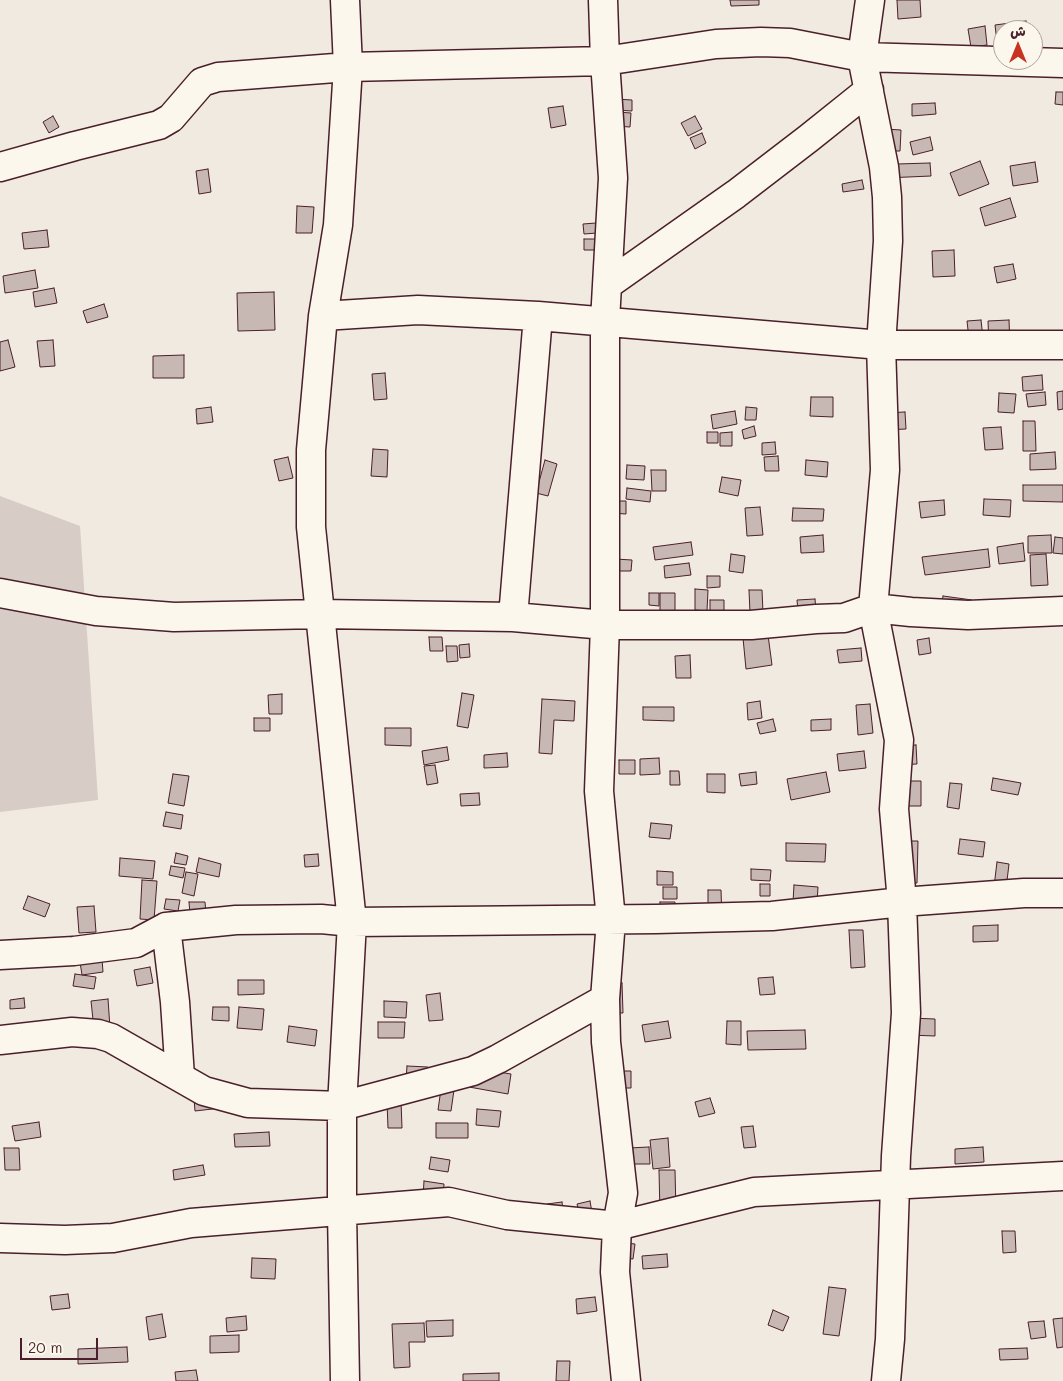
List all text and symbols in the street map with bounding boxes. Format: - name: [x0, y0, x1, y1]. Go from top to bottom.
- north arrow: [993, 20, 1043, 70]
- text: ش: [1010, 21, 1026, 40]
- scale bar: [22, 1328, 100, 1360]
- text: 20 m: [28, 1337, 62, 1357]

